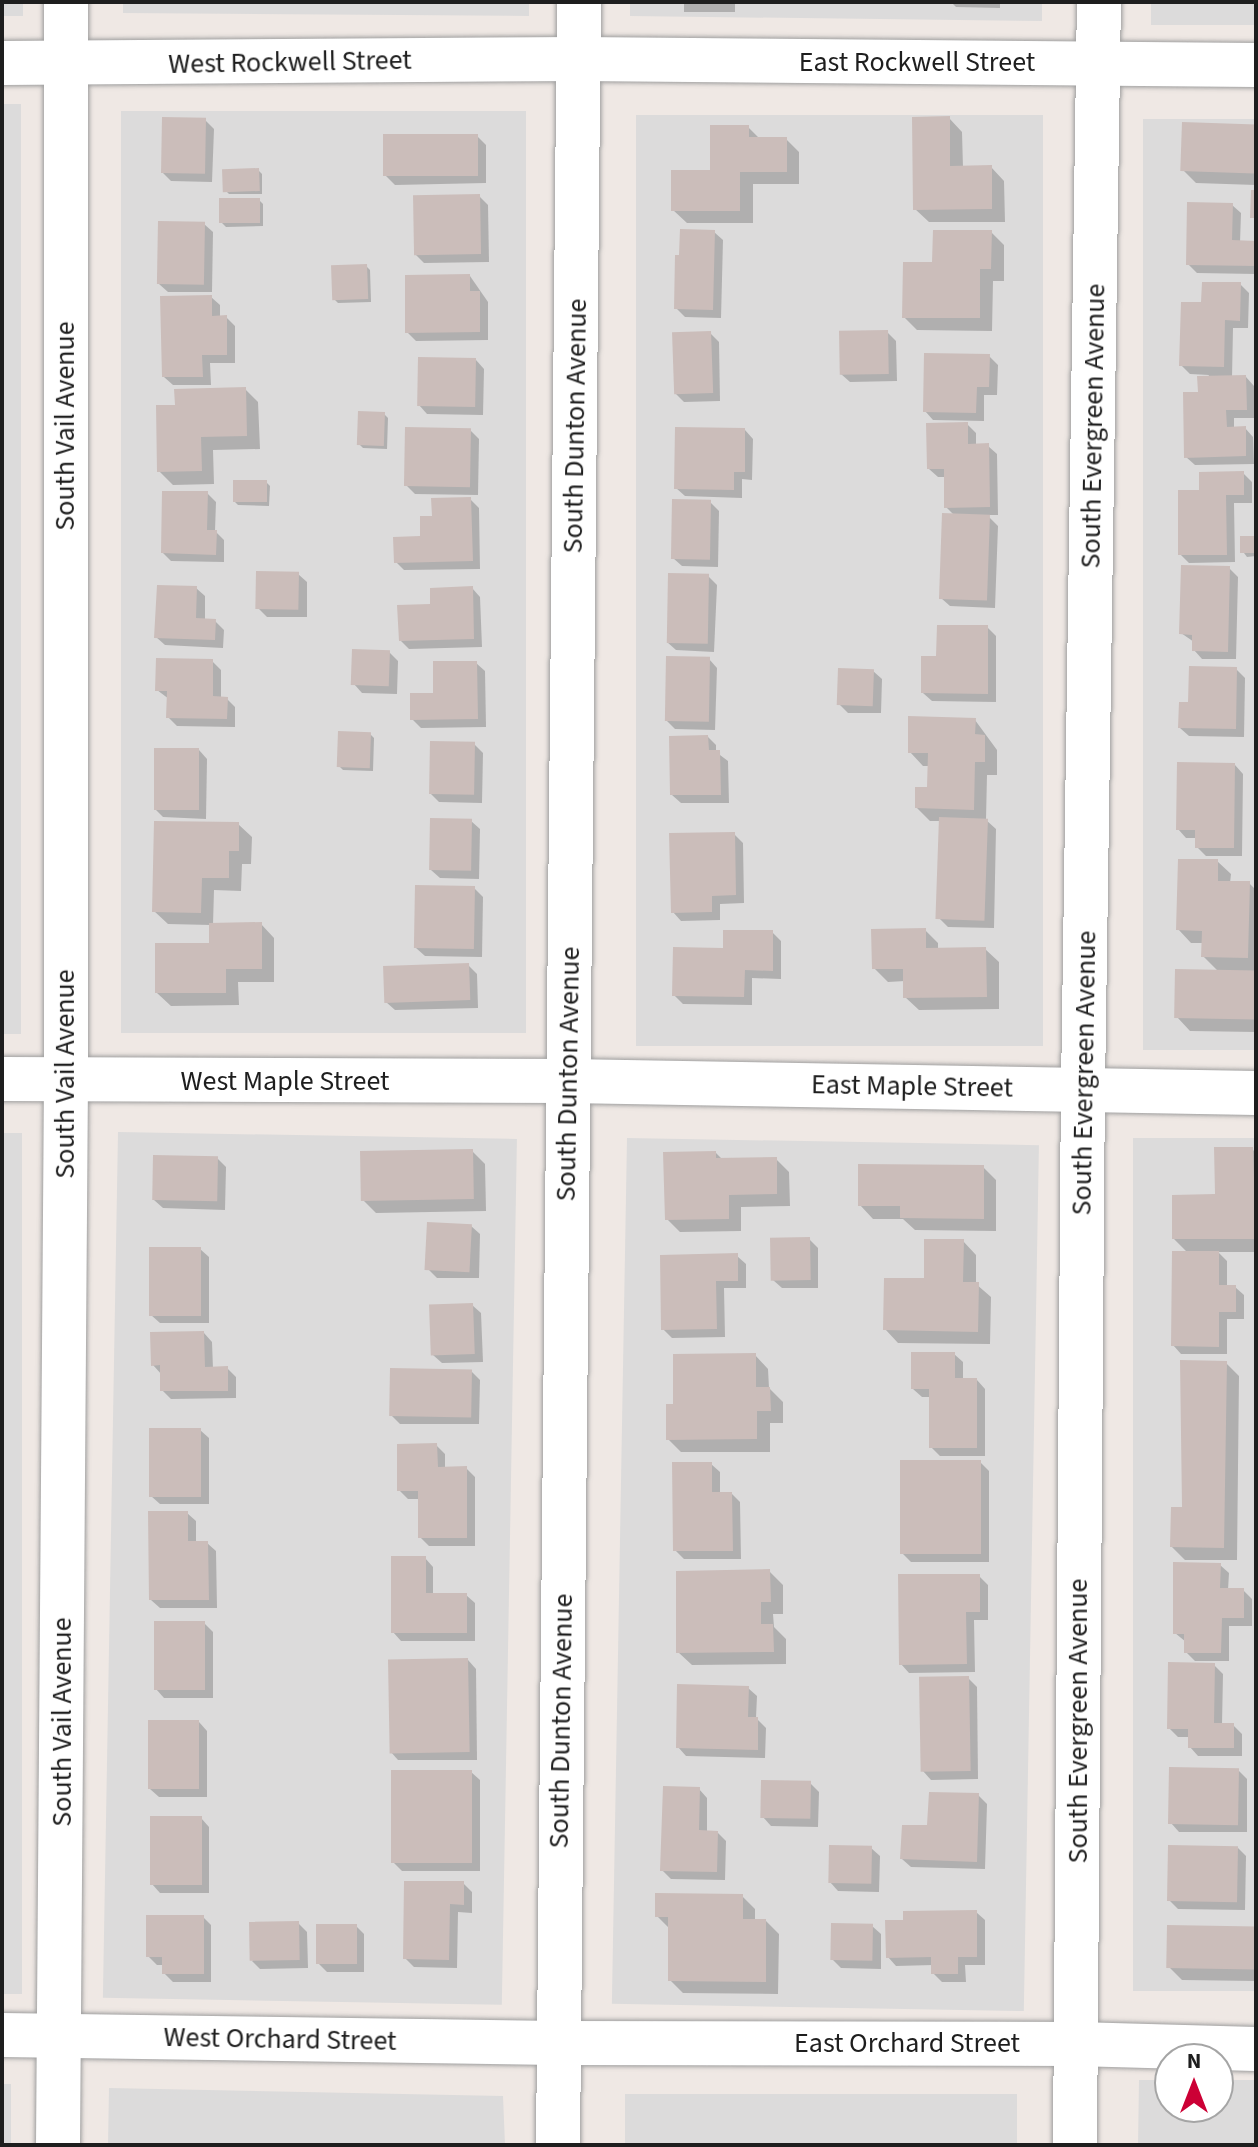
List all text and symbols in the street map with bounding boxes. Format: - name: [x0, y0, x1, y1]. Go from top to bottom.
- street label: West Rockwell Street: [168, 43, 412, 81]
- street label: East Rockwell Street: [799, 45, 1035, 79]
- street label: South Evergreen Avenue: [1074, 283, 1112, 569]
- street label: South Dunton Avenue: [556, 298, 594, 554]
- street label: South Vail Avenue: [48, 321, 82, 531]
- street label: South Evergreen Avenue: [1065, 930, 1103, 1216]
- street label: South Dunton Avenue: [549, 946, 587, 1202]
- street label: South Vail Avenue: [48, 969, 82, 1179]
- street label: West Maple Street: [181, 1064, 389, 1098]
- street label: East Maple Street: [811, 1067, 1013, 1105]
- street label: South Evergreen Avenue: [1061, 1579, 1095, 1863]
- street label: South Dunton Avenue: [542, 1593, 580, 1849]
- street label: South Vail Avenue: [45, 1617, 79, 1827]
- street label: West Orchard Street: [163, 2020, 397, 2058]
- street label: East Orchard Street: [794, 2026, 1020, 2060]
- north arrow: [1154, 2043, 1234, 2123]
- text: N: [1187, 2045, 1201, 2077]

